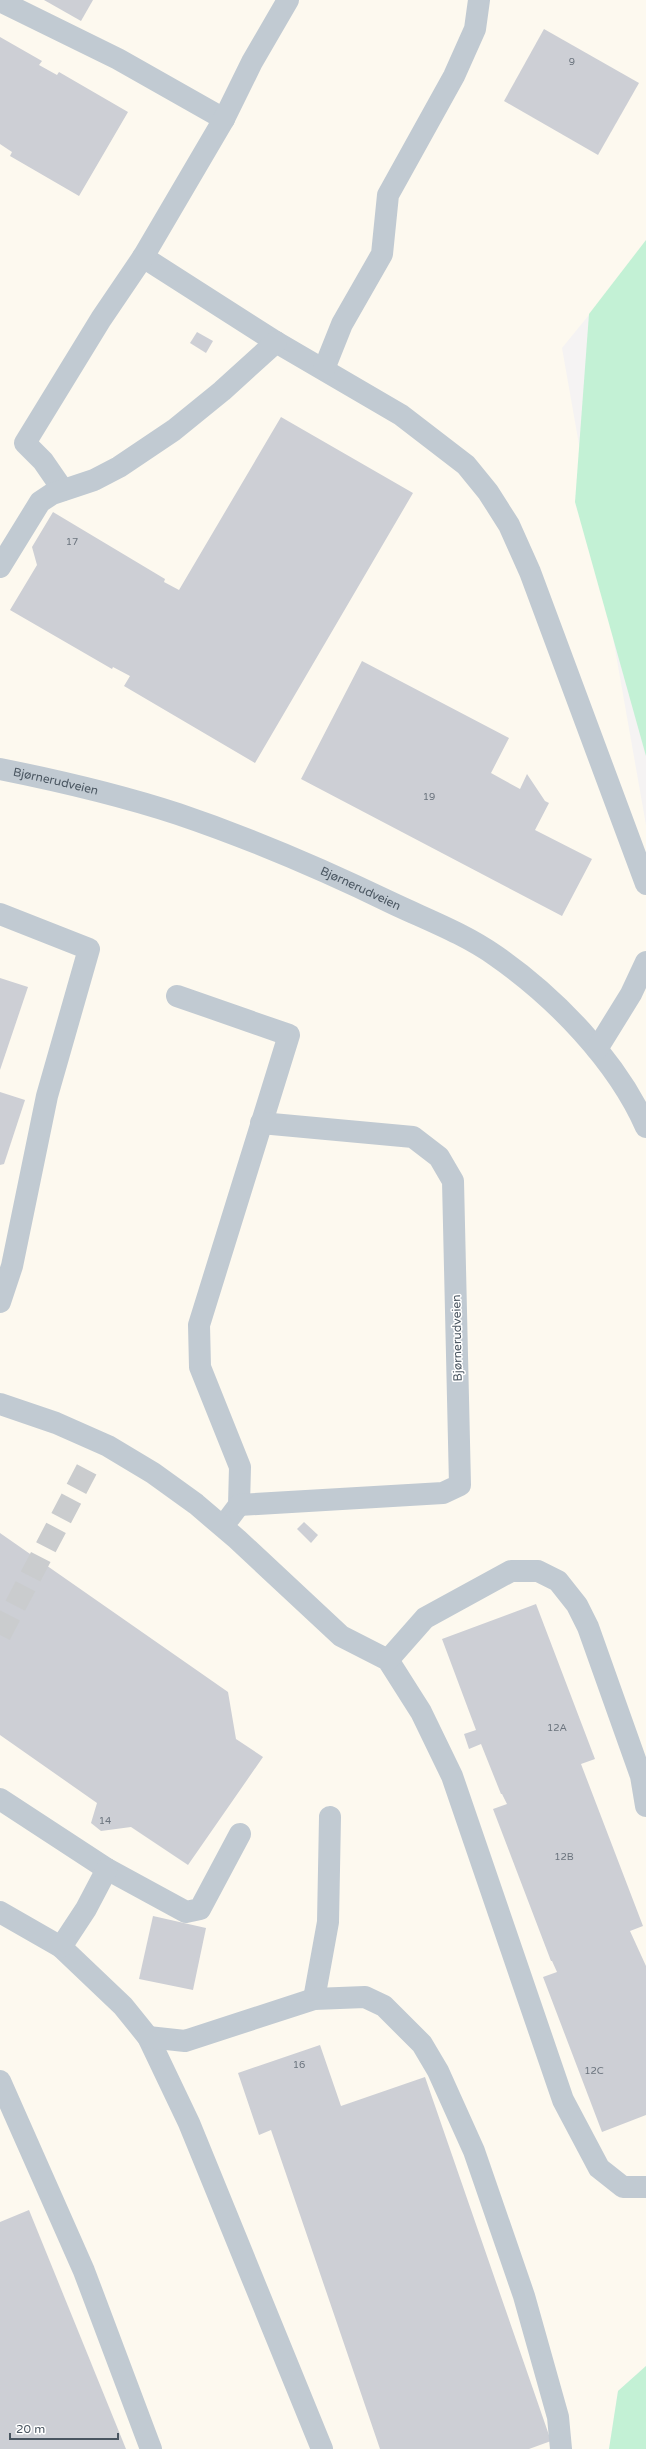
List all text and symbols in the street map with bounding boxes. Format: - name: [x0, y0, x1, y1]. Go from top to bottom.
- house number: 9: [569, 56, 575, 68]
- house number: 17: [66, 536, 78, 548]
- street label: Bjørnerudveien: [12, 765, 100, 798]
- house number: 19: [423, 791, 435, 803]
- street label: Bjørnerudveien: [318, 864, 403, 913]
- street label: Bjørnerudveien: [449, 1294, 465, 1382]
- house number: 12A: [547, 1722, 567, 1734]
- house number: 14: [99, 1815, 111, 1827]
- house number: 12B: [554, 1851, 574, 1863]
- house number: 16: [293, 2059, 305, 2071]
- house number: 12C: [584, 2065, 604, 2077]
- scale bar: [10, 2415, 118, 2441]
- text: 20 m: [16, 2422, 45, 2436]

